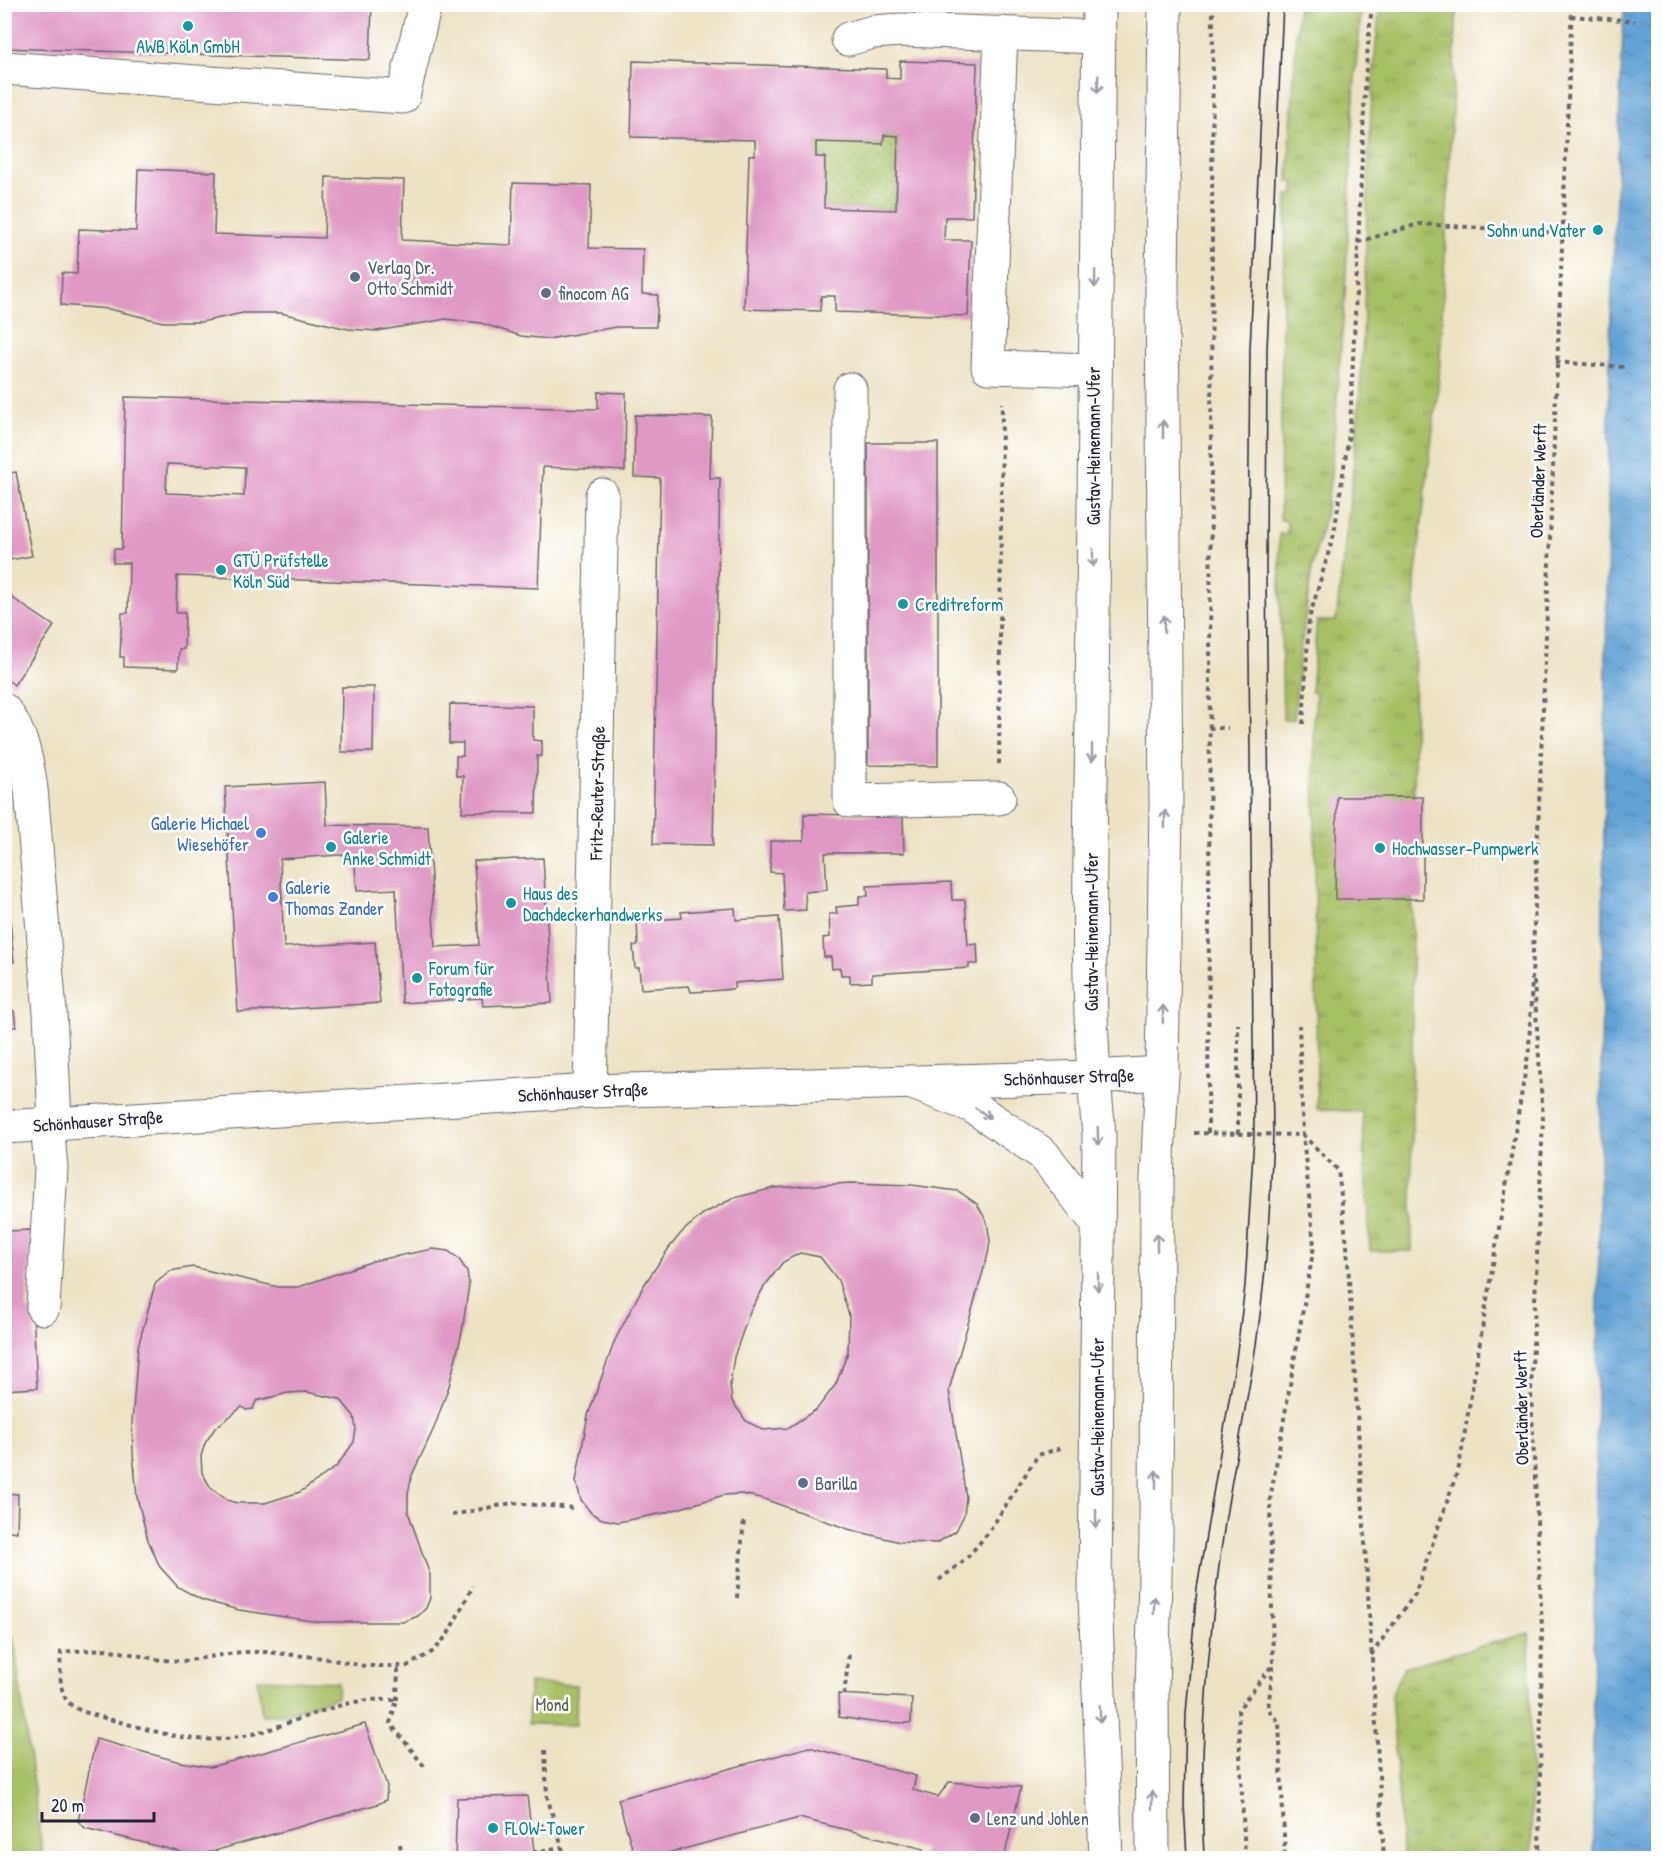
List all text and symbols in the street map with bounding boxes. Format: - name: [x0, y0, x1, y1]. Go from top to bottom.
- marker: AWB Köln GmbH: [181, 19, 195, 33]
- place label: AWB Köln GmbH: [136, 34, 240, 59]
- one-way arrow: [1092, 73, 1104, 93]
- place label: Sohn und Vater: [1487, 218, 1586, 243]
- marker: Sohn und Vater: [1591, 223, 1605, 237]
- place label: Verlag Dr. Otto Schmidt: [367, 255, 454, 301]
- one-way arrow: [1089, 268, 1101, 288]
- marker: Verlag Dr. Otto Schmidt: [348, 270, 362, 284]
- place label: finocom AG: [558, 281, 629, 306]
- marker: finocom AG: [539, 286, 553, 300]
- street label: Gustav-Heinemann-Ufer: [1081, 367, 1106, 525]
- one-way arrow: [1157, 420, 1169, 440]
- street label: Oberländer Werft: [1524, 423, 1553, 539]
- one-way arrow: [1087, 547, 1099, 567]
- place label: GTÜ Prüfstelle Köln Süd: [233, 548, 329, 594]
- marker: GTÜ Prüfstelle Köln Süd: [214, 563, 228, 577]
- place label: Creditreform: [915, 592, 1003, 617]
- marker: Creditreform: [896, 597, 910, 611]
- one-way arrow: [1158, 615, 1170, 635]
- street label: Fritz-Reuter-Straße: [583, 726, 611, 861]
- one-way arrow: [1086, 742, 1097, 762]
- one-way arrow: [1159, 810, 1171, 830]
- place label: Galerie Michael Wiesehöfer: [151, 811, 249, 857]
- place label: Galerie Anke Schmidt: [343, 825, 432, 871]
- marker: Galerie Michael Wiesehöfer: [254, 826, 268, 840]
- place label: Hochwasser-Pumpwerk: [1392, 836, 1539, 861]
- marker: Galerie Anke Schmidt: [324, 840, 338, 854]
- marker: Hochwasser-Pumpwerk: [1373, 841, 1387, 855]
- street label: Gustav-Heinemann-Ufer: [1079, 853, 1104, 1011]
- place label: Galerie Thomas Zander: [285, 875, 384, 921]
- place label: Haus des Dachdeckerhandwerks: [523, 881, 663, 927]
- marker: Galerie Thomas Zander: [266, 890, 280, 904]
- marker: Haus des Dachdeckerhandwerks: [504, 896, 518, 910]
- place label: Forum für Fotografie: [428, 956, 494, 1002]
- marker: Forum für Fotografie: [410, 971, 424, 985]
- one-way arrow: [1157, 1005, 1169, 1025]
- street label: Schönhauser Straße: [1003, 1062, 1135, 1092]
- street label: Schönhauser Straße: [517, 1076, 649, 1108]
- street label: Schönhauser Straße: [32, 1104, 164, 1138]
- one-way arrow: [974, 1107, 991, 1120]
- one-way arrow: [1093, 1125, 1104, 1145]
- one-way arrow: [1151, 1233, 1163, 1253]
- one-way arrow: [1092, 1272, 1104, 1292]
- street label: Gustav-Heinemann-Ufer: [1085, 1338, 1110, 1496]
- street label: Oberländer Werft: [1507, 1350, 1534, 1466]
- one-way arrow: [1150, 1470, 1162, 1490]
- place label: Barilla: [815, 1471, 857, 1496]
- marker: Barilla: [796, 1476, 810, 1490]
- one-way arrow: [1090, 1509, 1102, 1529]
- one-way arrow: [1149, 1596, 1160, 1616]
- park label: Mond: [535, 1692, 569, 1717]
- one-way arrow: [1094, 1704, 1105, 1724]
- scale bar: [42, 1785, 154, 1823]
- one-way arrow: [1146, 1791, 1158, 1811]
- text: 20 m: [51, 1793, 84, 1818]
- place label: Lenz und Johlen: [987, 1806, 1089, 1831]
- marker: Lenz und Johlen: [968, 1811, 982, 1825]
- place label: FLOW-Tower: [504, 1816, 585, 1841]
- marker: FLOW-Tower: [486, 1821, 500, 1835]

